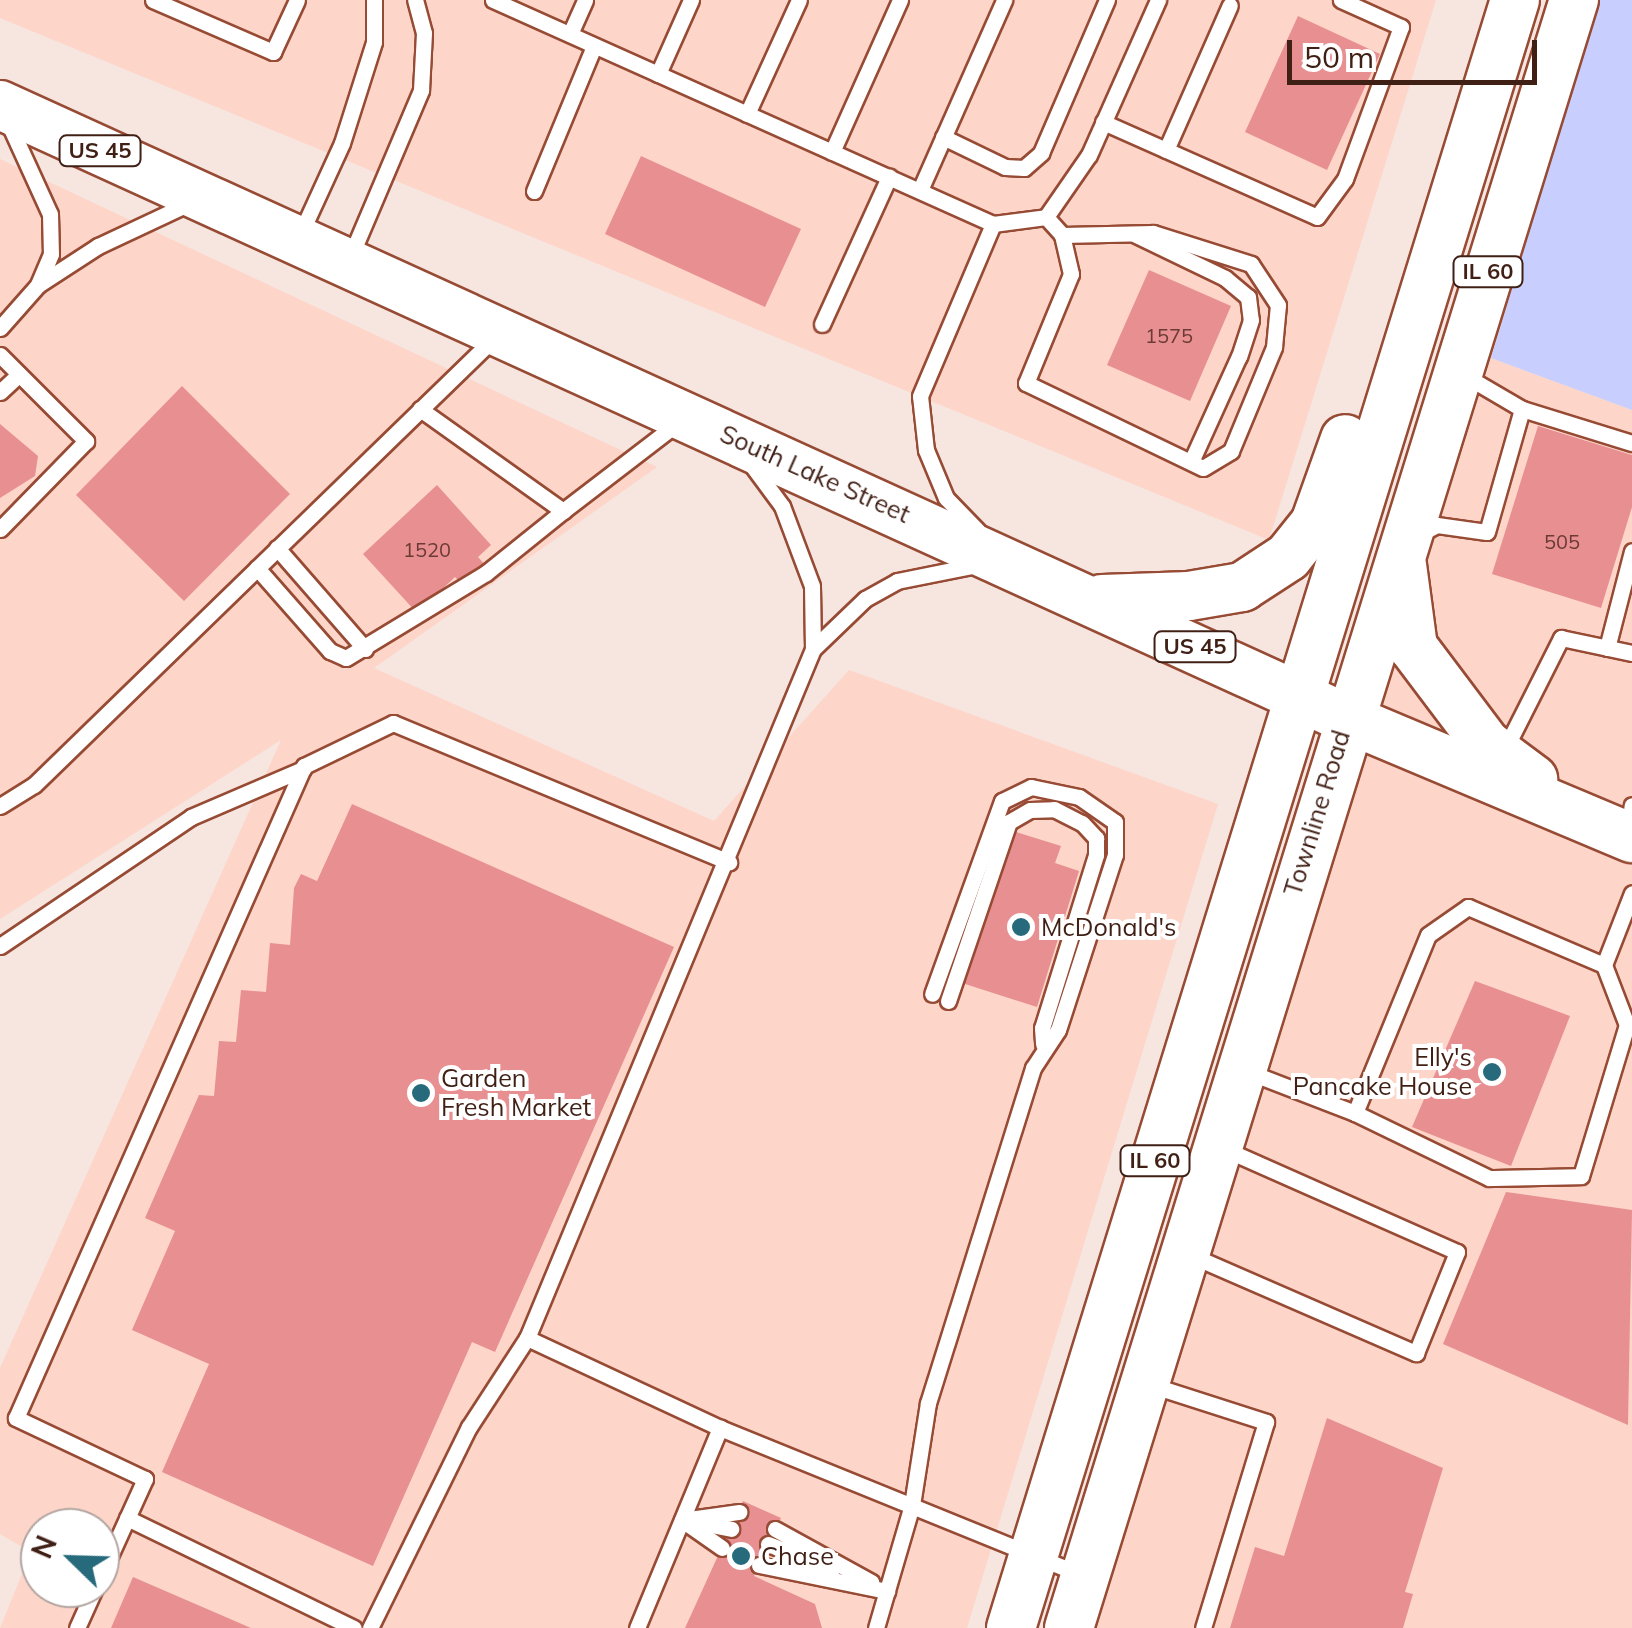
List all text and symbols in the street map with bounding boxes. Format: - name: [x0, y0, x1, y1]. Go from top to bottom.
- scale bar: [1292, 20, 1542, 82]
- text: 50 m: [1304, 38, 1374, 76]
- road number: US 45: [58, 134, 142, 168]
- road number: IL 60: [1450, 255, 1526, 289]
- house number: 1575: [1145, 323, 1193, 347]
- street label: South Lake Street: [715, 419, 915, 529]
- house number: 505: [1544, 529, 1580, 553]
- house number: 1520: [403, 537, 451, 561]
- road number: US 45: [1152, 630, 1238, 664]
- street label: Townline Road: [1278, 727, 1356, 899]
- place label: McDonald's: [1041, 912, 1176, 942]
- marker: McDonald's: [1010, 916, 1032, 938]
- place label: Elly's Pancake House: [1293, 1043, 1472, 1102]
- marker: Elly's Pancake House: [1481, 1061, 1503, 1083]
- place label: Garden Fresh Market: [441, 1064, 591, 1123]
- marker: Garden Fresh Market: [410, 1082, 432, 1104]
- road number: IL 60: [1118, 1144, 1192, 1178]
- north arrow: [20, 1508, 120, 1608]
- text: N: [24, 1530, 64, 1563]
- place label: Chase: [761, 1541, 834, 1571]
- marker: Chase: [730, 1545, 752, 1567]

